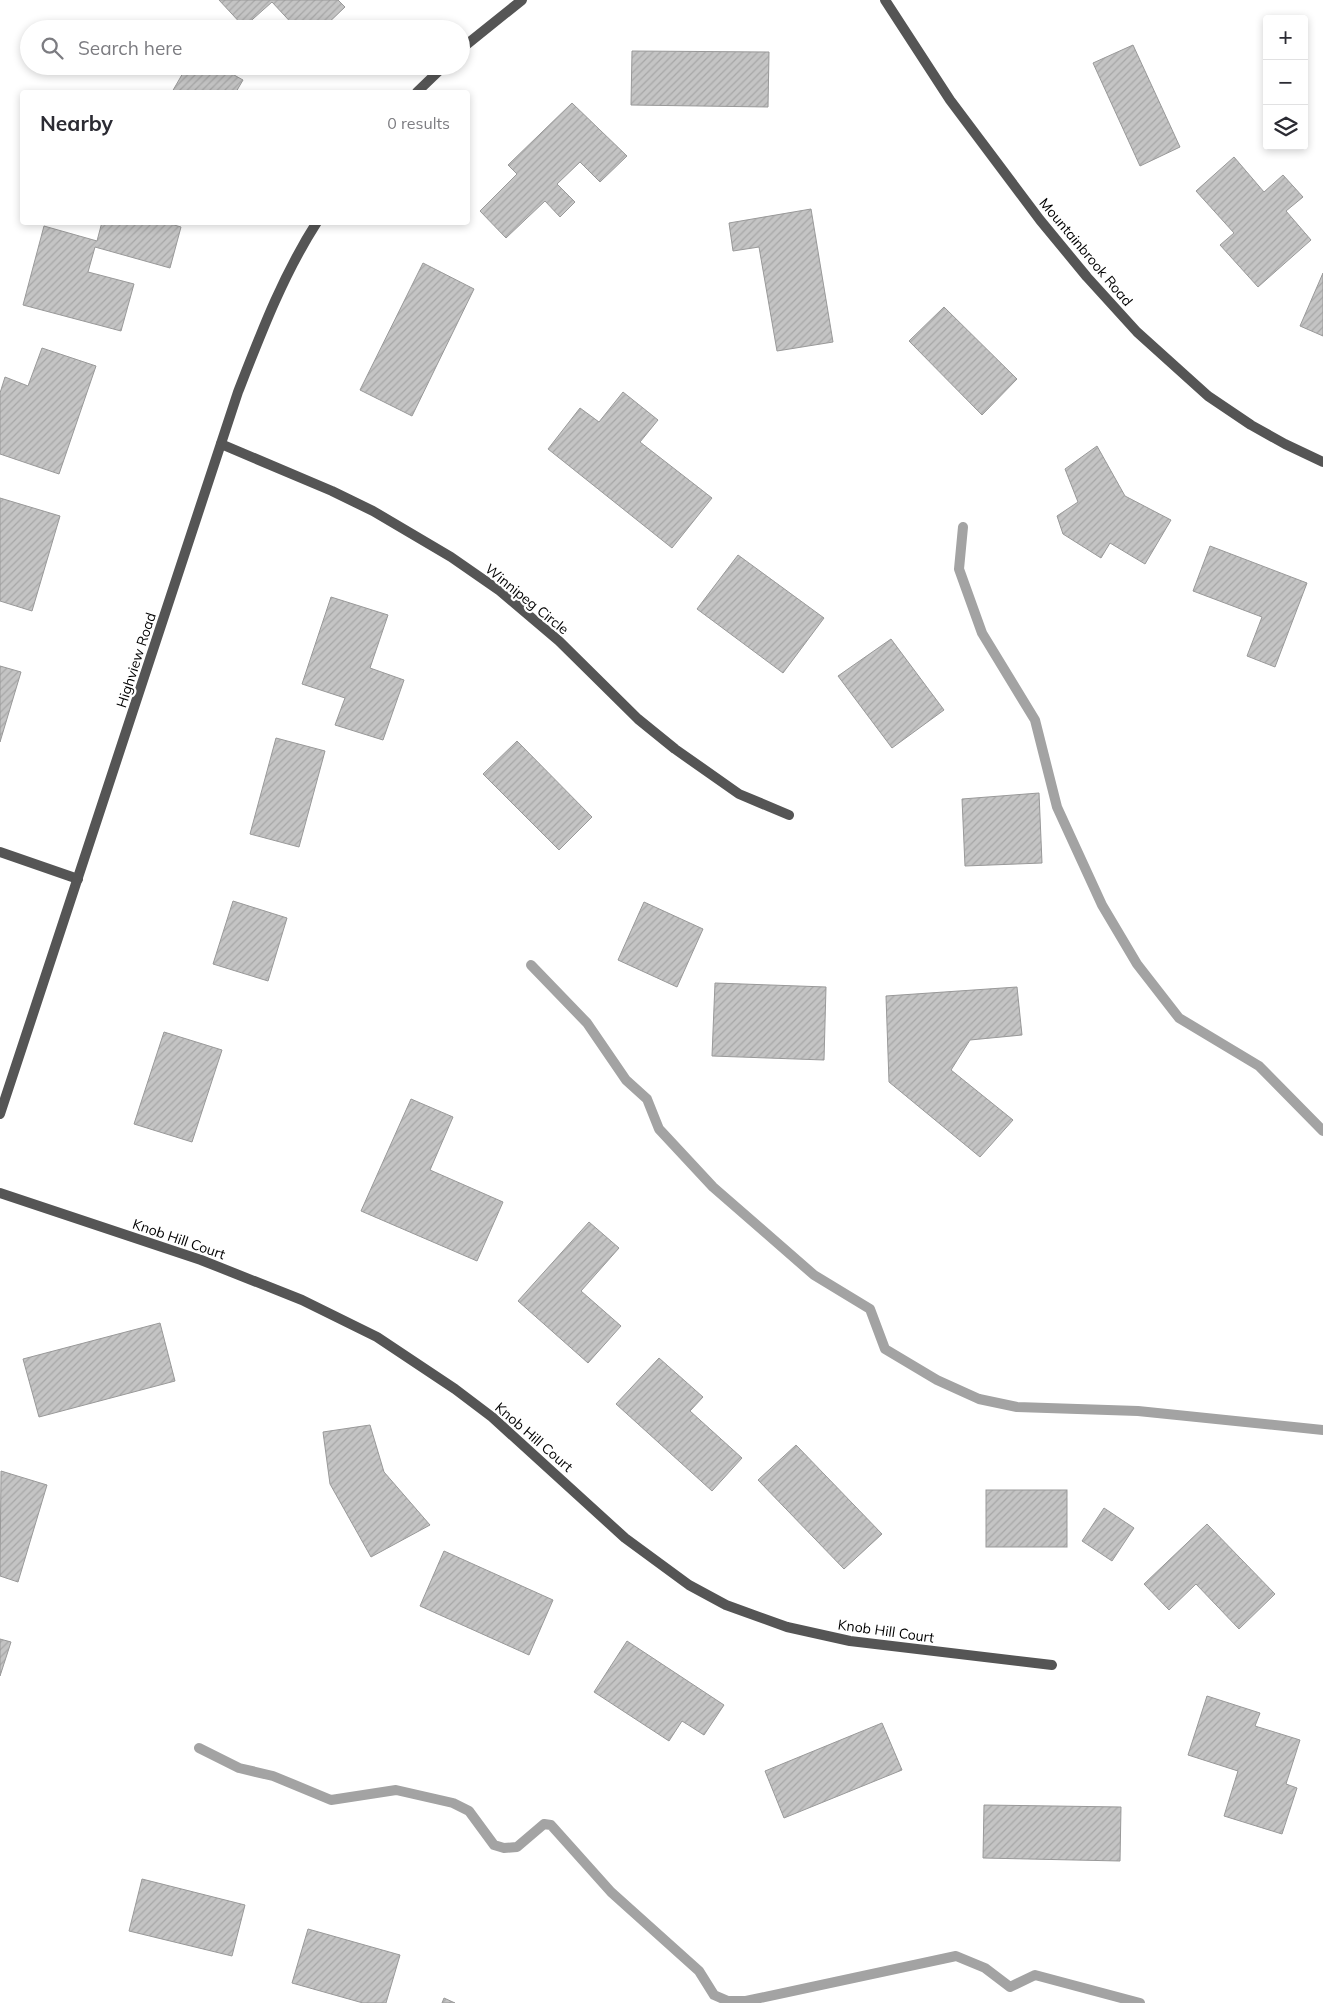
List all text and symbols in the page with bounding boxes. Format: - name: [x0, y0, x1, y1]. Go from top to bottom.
- map controls: [1263, 15, 1308, 150]
- button: +: [1263, 15, 1308, 60]
- search box: [20, 20, 470, 75]
- icon: search: [38, 34, 66, 62]
- text: Search here: [78, 36, 182, 60]
- button: −: [1263, 60, 1308, 105]
- button: layers: [1263, 105, 1308, 150]
- text: Nearby: [40, 110, 113, 136]
- text: 0 results: [387, 113, 450, 133]
- street label: Mountainbrook Road: [1035, 194, 1137, 310]
- street label: Winnipeg Circle: [481, 560, 573, 638]
- street label: Highview Road: [112, 610, 160, 710]
- street label: Knob Hill Court: [130, 1215, 228, 1263]
- street label: Knob Hill Court: [491, 1398, 577, 1476]
- street label: Knob Hill Court: [837, 1615, 935, 1647]

